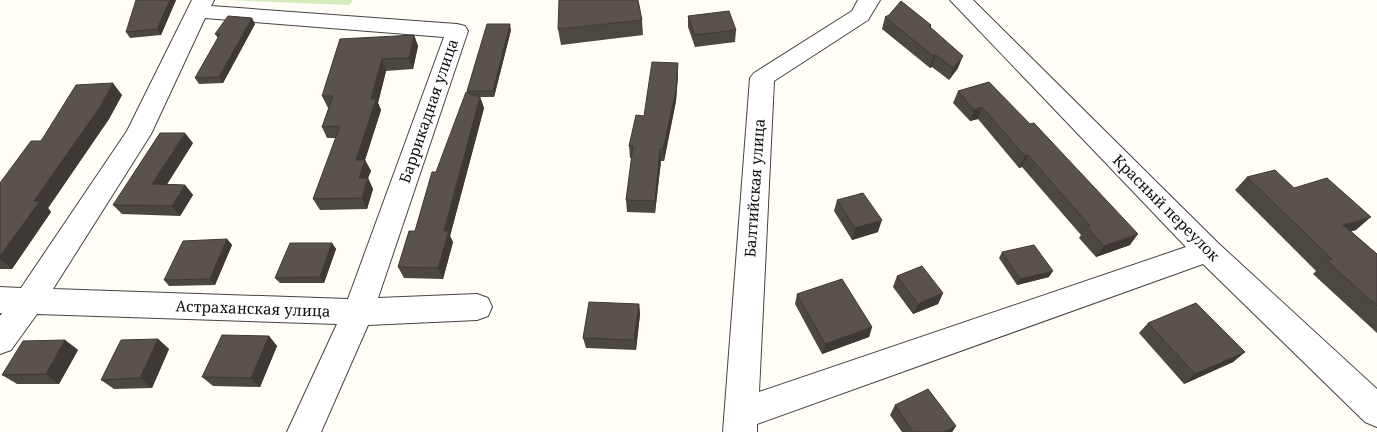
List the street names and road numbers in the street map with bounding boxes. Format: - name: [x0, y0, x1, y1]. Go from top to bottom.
- street label: Баррикадная улица: [394, 36, 462, 185]
- street label: Балтийская улица: [739, 118, 769, 258]
- street label: Красный переулок: [1109, 150, 1224, 265]
- street label: Астраханская улица: [175, 295, 331, 321]

